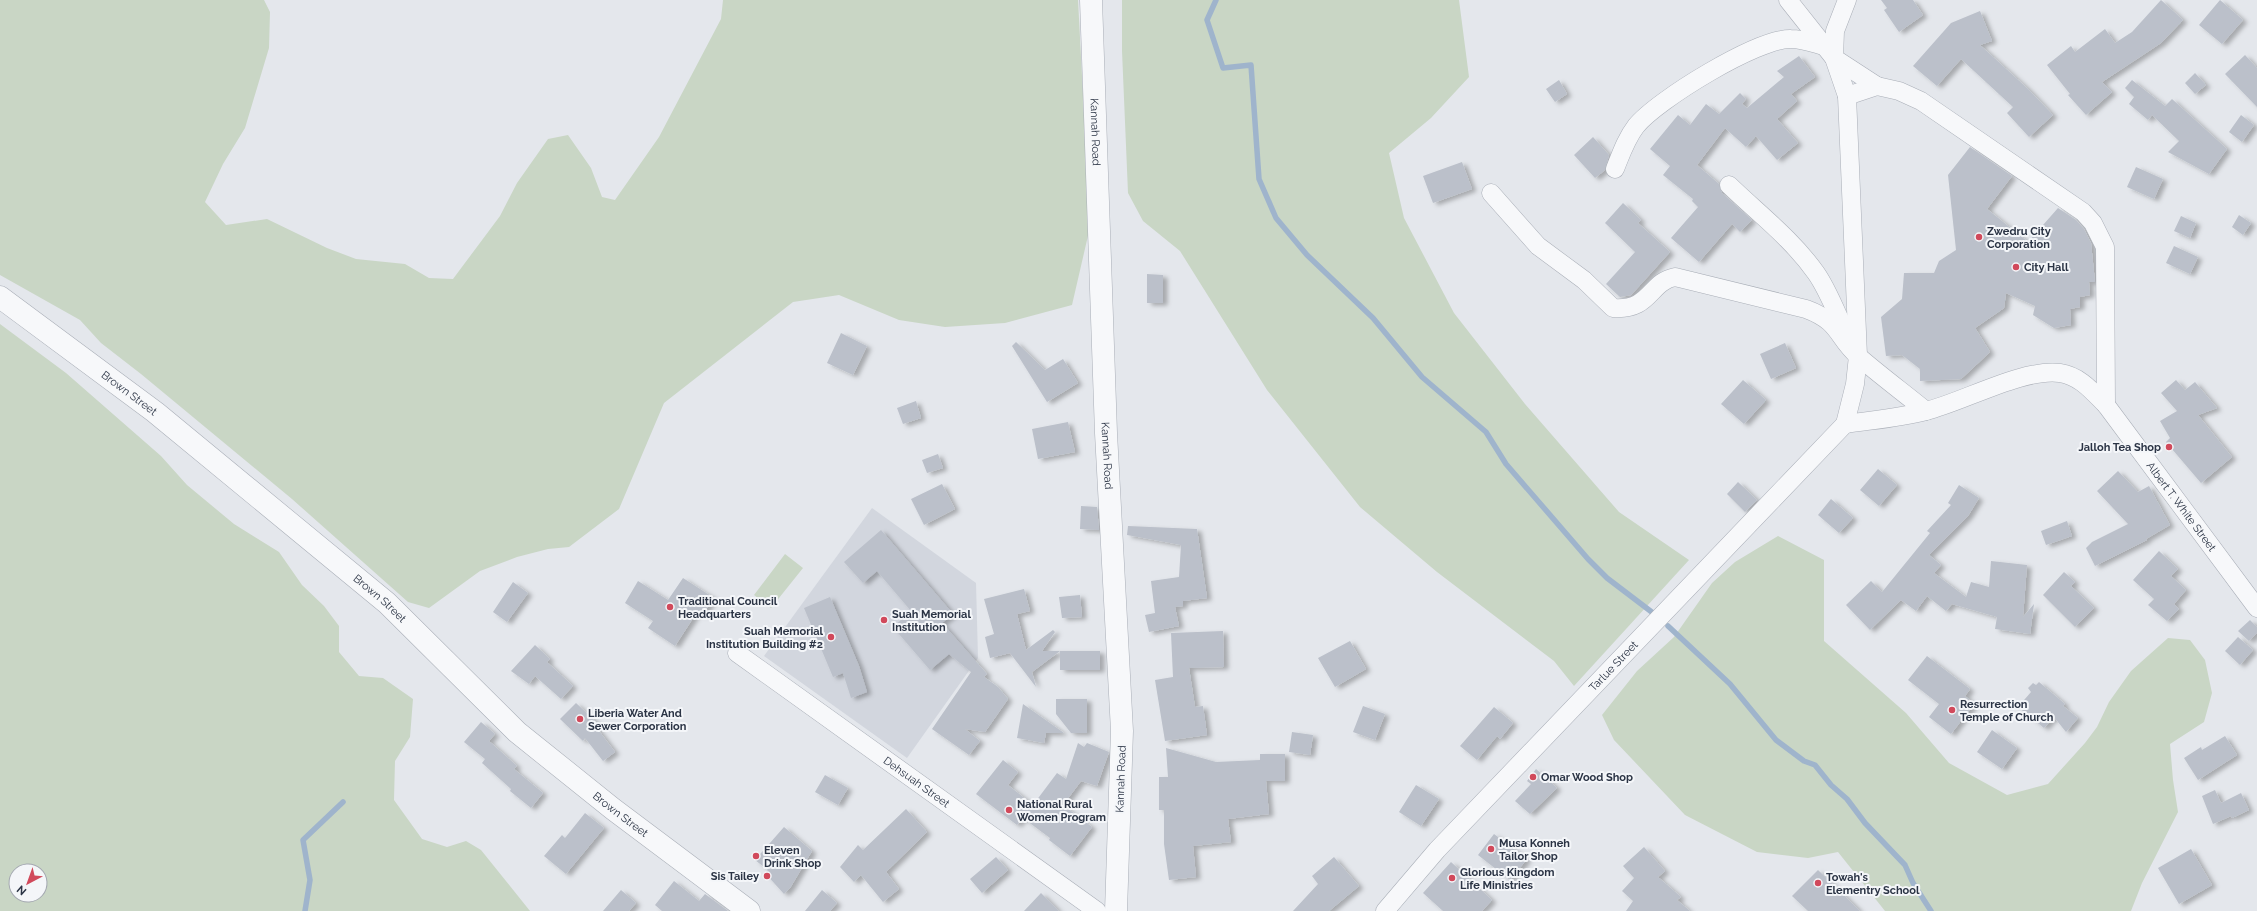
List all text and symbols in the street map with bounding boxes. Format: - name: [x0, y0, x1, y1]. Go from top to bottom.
- street label: Kannah Road: [1088, 98, 1103, 166]
- place label: Zwedru City Corporation: [1987, 225, 2051, 251]
- marker: Zwedru City Corporation: [1974, 232, 1984, 242]
- place label: City Hall: [2024, 261, 2069, 274]
- marker: City Hall: [2011, 262, 2021, 272]
- street label: Brown Street: [99, 368, 160, 418]
- street label: Kannah Road: [1099, 422, 1116, 490]
- place label: Jalloh Tea Shop: [2079, 441, 2161, 454]
- marker: Jalloh Tea Shop: [2164, 442, 2174, 452]
- street label: Albert T. White Street: [2144, 459, 2219, 554]
- street label: Brown Street: [351, 572, 409, 625]
- place label: Traditional Council Headquarters: [678, 595, 778, 621]
- marker: Traditional Council Headquarters: [665, 602, 675, 612]
- place label: Suah Memorial Institution: [892, 608, 971, 634]
- marker: Suah Memorial Institution: [879, 615, 889, 625]
- place label: Suah Memorial Institution Building #2: [706, 625, 824, 651]
- marker: Suah Memorial Institution Building #2: [826, 632, 836, 642]
- street label: Tarlue Street: [1586, 638, 1641, 694]
- place label: Resurrection Temple of Church: [1960, 698, 2054, 724]
- marker: Resurrection Temple of Church: [1947, 705, 1957, 715]
- place label: Liberia Water And Sewer Corporation: [588, 707, 687, 733]
- marker: Liberia Water And Sewer Corporation: [575, 714, 585, 724]
- street label: Kannah Road: [1113, 745, 1129, 813]
- street label: Dehsuah Street: [881, 754, 953, 810]
- place label: Omar Wood Shop: [1541, 771, 1633, 784]
- marker: Omar Wood Shop: [1528, 772, 1538, 782]
- street label: Brown Street: [590, 789, 651, 840]
- place label: National Rural Women Program: [1017, 798, 1106, 824]
- marker: National Rural Women Program: [1004, 805, 1014, 815]
- place label: Musa Konneh Tailor Shop: [1499, 837, 1570, 863]
- place label: Eleven Drink Shop: [764, 844, 821, 870]
- marker: Musa Konneh Tailor Shop: [1486, 844, 1496, 854]
- marker: Eleven Drink Shop: [751, 851, 761, 861]
- north arrow: [8, 863, 48, 903]
- place label: Glorious Kingdom Life Ministries: [1460, 866, 1555, 892]
- place label: Sis Tailey: [711, 870, 759, 883]
- marker: Sis Tailey: [762, 871, 772, 881]
- place label: Towah's Elementry School: [1826, 871, 1920, 897]
- marker: Glorious Kingdom Life Ministries: [1447, 873, 1457, 883]
- marker: Towah's Elementry School: [1813, 878, 1823, 888]
- text: N: [14, 883, 29, 898]

